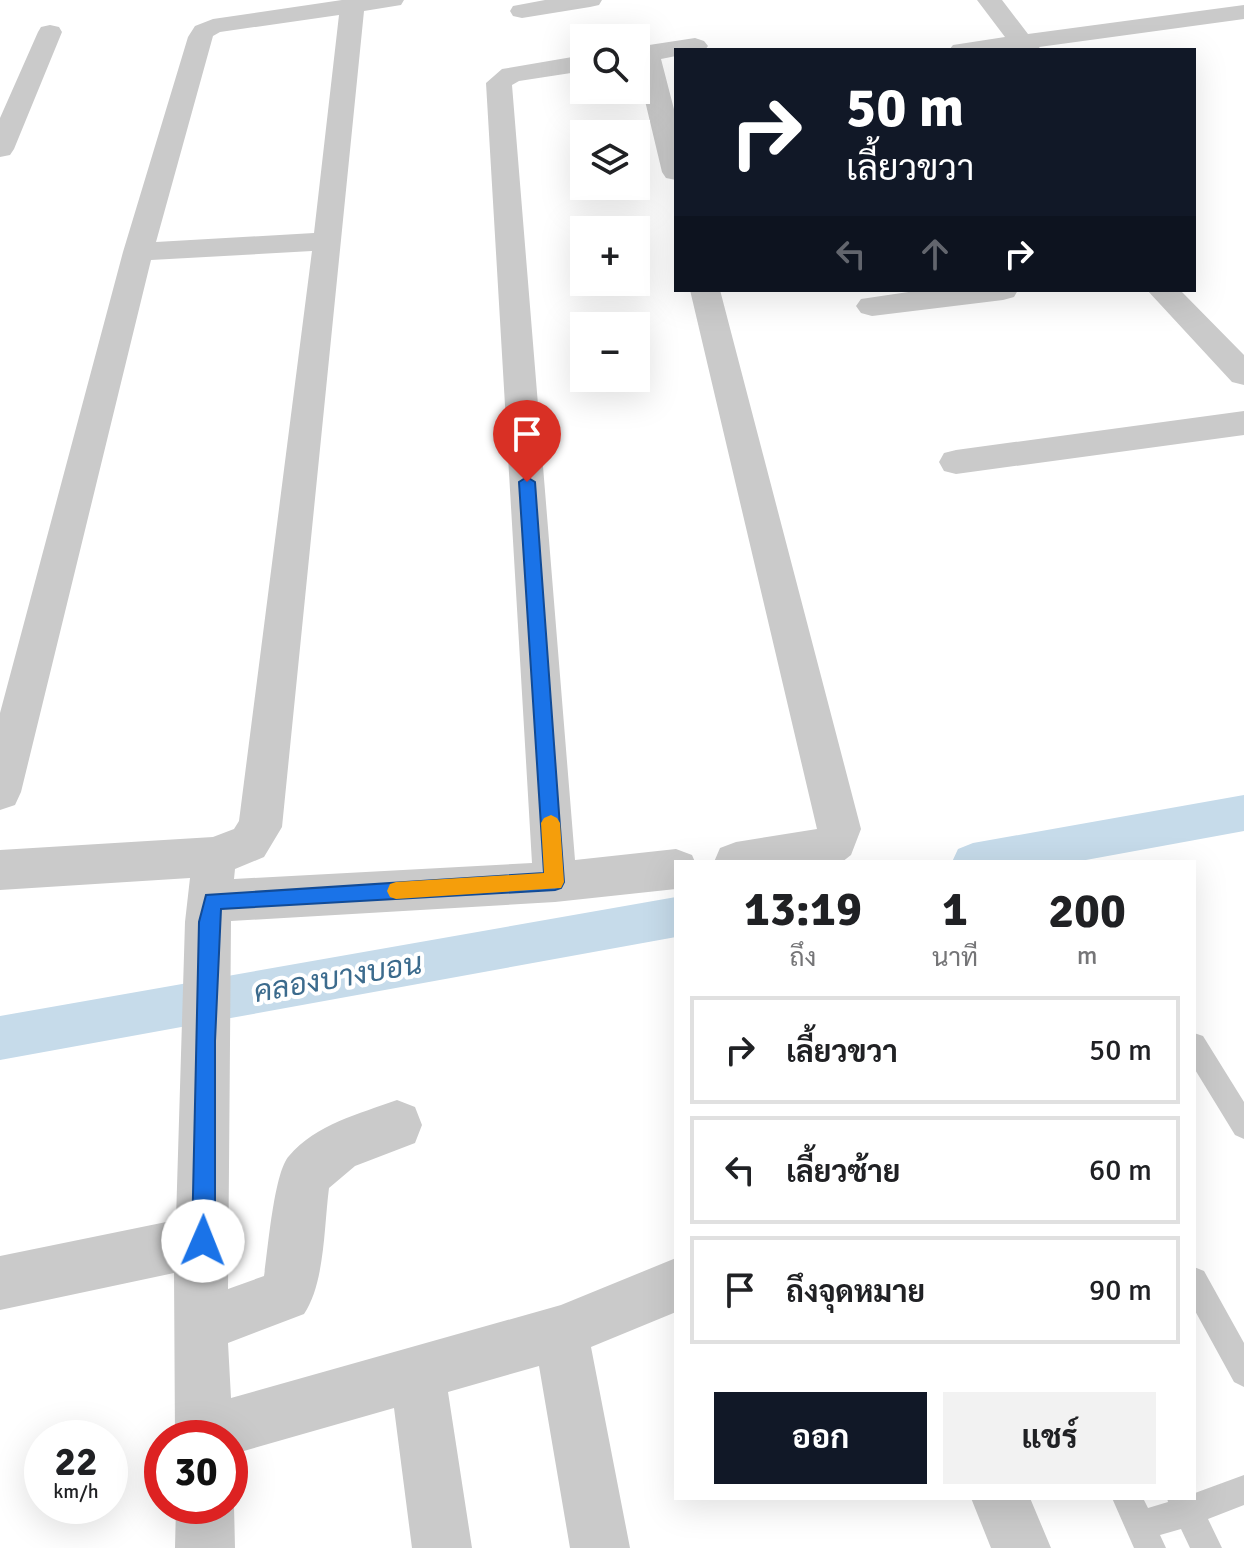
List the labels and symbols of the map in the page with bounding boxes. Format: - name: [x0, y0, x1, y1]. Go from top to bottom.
- pin: [493, 400, 561, 482]
- water label: คลองบางบอน: [251, 945, 425, 1011]
- position arrow: [161, 1199, 245, 1283]
- speed limit sign: 30: [144, 1420, 248, 1524]

